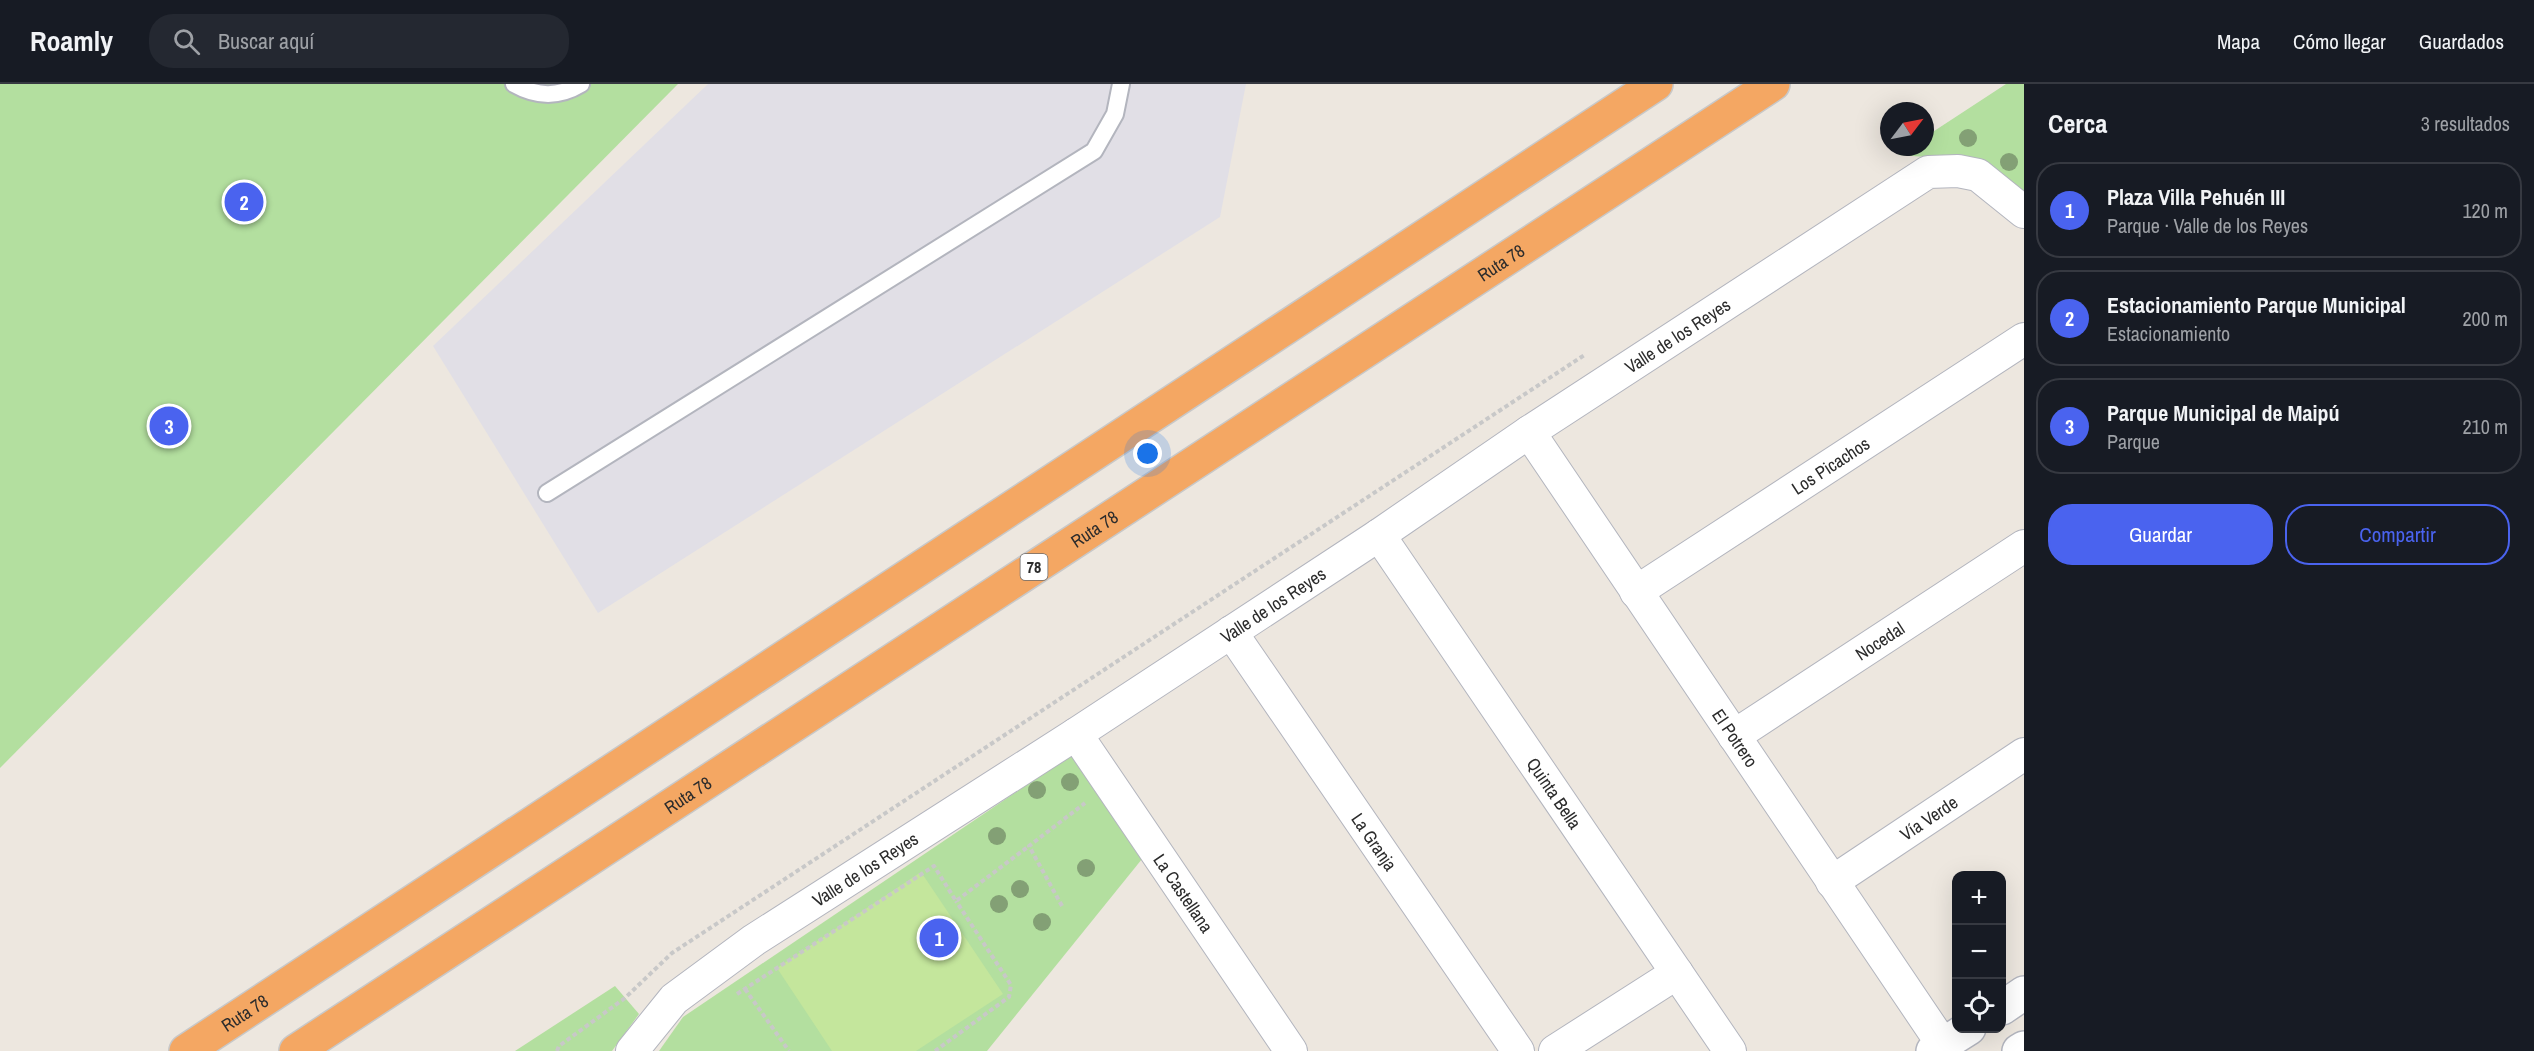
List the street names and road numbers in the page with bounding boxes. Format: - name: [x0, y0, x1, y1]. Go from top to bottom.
- street label: Ruta 78: [1472, 238, 1529, 287]
- street label: Valle de los Reyes: [1620, 292, 1735, 379]
- street label: Los Picachos: [1786, 431, 1874, 500]
- street label: Ruta 78: [1066, 504, 1123, 553]
- road number: 78: [1020, 554, 1048, 580]
- street label: Valle de los Reyes: [1215, 561, 1330, 648]
- street label: Nocedal: [1850, 615, 1909, 666]
- street label: El Potrero: [1707, 704, 1764, 772]
- street label: Quinta Bella: [1521, 752, 1588, 834]
- street label: Ruta 78: [659, 770, 716, 819]
- street label: Vía Verde: [1895, 789, 1962, 846]
- street label: La Granja: [1346, 808, 1403, 875]
- street label: Valle de los Reyes: [807, 826, 923, 912]
- street label: La Castellana: [1148, 848, 1219, 937]
- street label: Ruta 78: [216, 988, 273, 1037]

